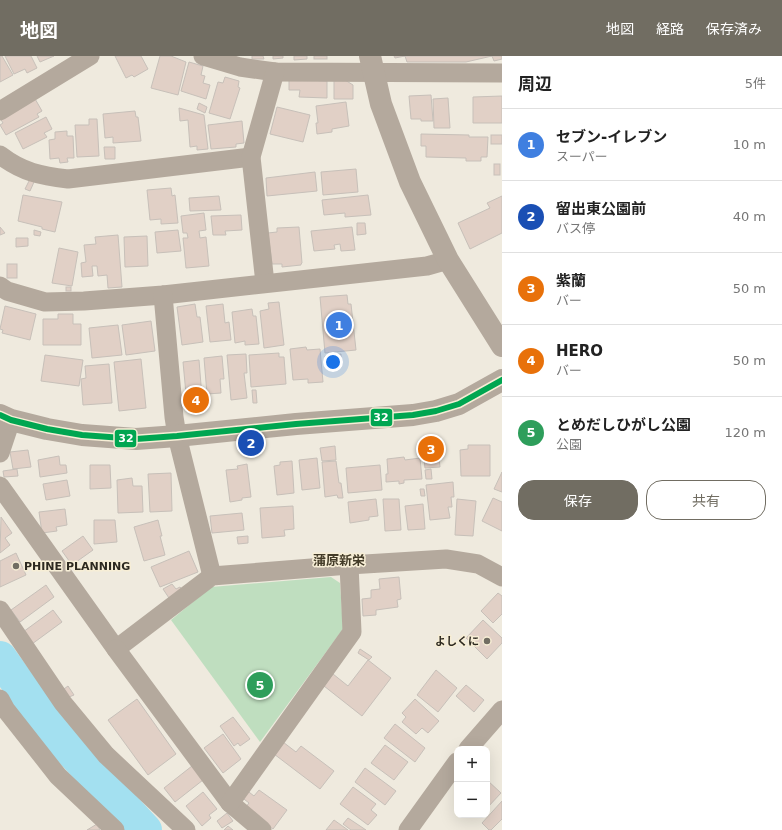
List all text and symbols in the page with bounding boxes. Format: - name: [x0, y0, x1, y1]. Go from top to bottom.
- text: 地図: [20, 19, 58, 41]
- text: 地図: [606, 21, 634, 37]
- text: 経路: [656, 21, 684, 37]
- text: 保存済み: [706, 21, 762, 37]
- text: 周辺: [518, 74, 552, 94]
- text: 5件: [745, 76, 766, 91]
- text: セブン-イレブン: [556, 128, 667, 146]
- text: 1: [526, 137, 536, 152]
- text: 10 m: [733, 137, 766, 152]
- text: スーパー: [556, 149, 608, 164]
- text: 留出東公園前: [556, 200, 646, 218]
- text: 2: [526, 209, 536, 224]
- text: 40 m: [733, 209, 766, 224]
- text: バス停: [556, 221, 595, 236]
- text: 紫蘭: [556, 272, 586, 290]
- text: 3: [526, 281, 536, 296]
- text: 50 m: [733, 281, 766, 296]
- text: バー: [556, 293, 582, 308]
- pin: 1: [326, 310, 352, 340]
- text: HERO: [556, 342, 603, 360]
- your location: [323, 352, 343, 372]
- text: 4: [526, 353, 536, 368]
- text: 50 m: [733, 353, 766, 368]
- text: バー: [556, 363, 582, 378]
- pin: 4: [183, 385, 209, 415]
- line badge: 32: [370, 408, 393, 427]
- text: 32: [373, 411, 389, 424]
- text: とめだしひがし公園: [556, 416, 691, 434]
- text: 5: [526, 425, 536, 440]
- text: 120 m: [724, 425, 766, 440]
- pin: 2: [238, 428, 264, 458]
- line badge: 32: [114, 429, 137, 448]
- text: 32: [118, 432, 134, 445]
- pin: 3: [418, 434, 444, 464]
- text: 公園: [556, 437, 582, 452]
- button: 保存: [518, 480, 638, 520]
- button: 共有: [646, 480, 766, 520]
- district label: 蒲原新栄: [313, 553, 365, 568]
- place label: PHINE PLANNING: [24, 560, 130, 573]
- marker: PHINE PLANNING: [11, 561, 21, 571]
- place label: よしくに: [435, 635, 479, 648]
- marker: よしくに: [482, 636, 492, 646]
- pin: 5: [247, 670, 273, 700]
- map controls: [454, 746, 490, 818]
- button: +: [454, 746, 490, 782]
- button: −: [454, 782, 490, 818]

